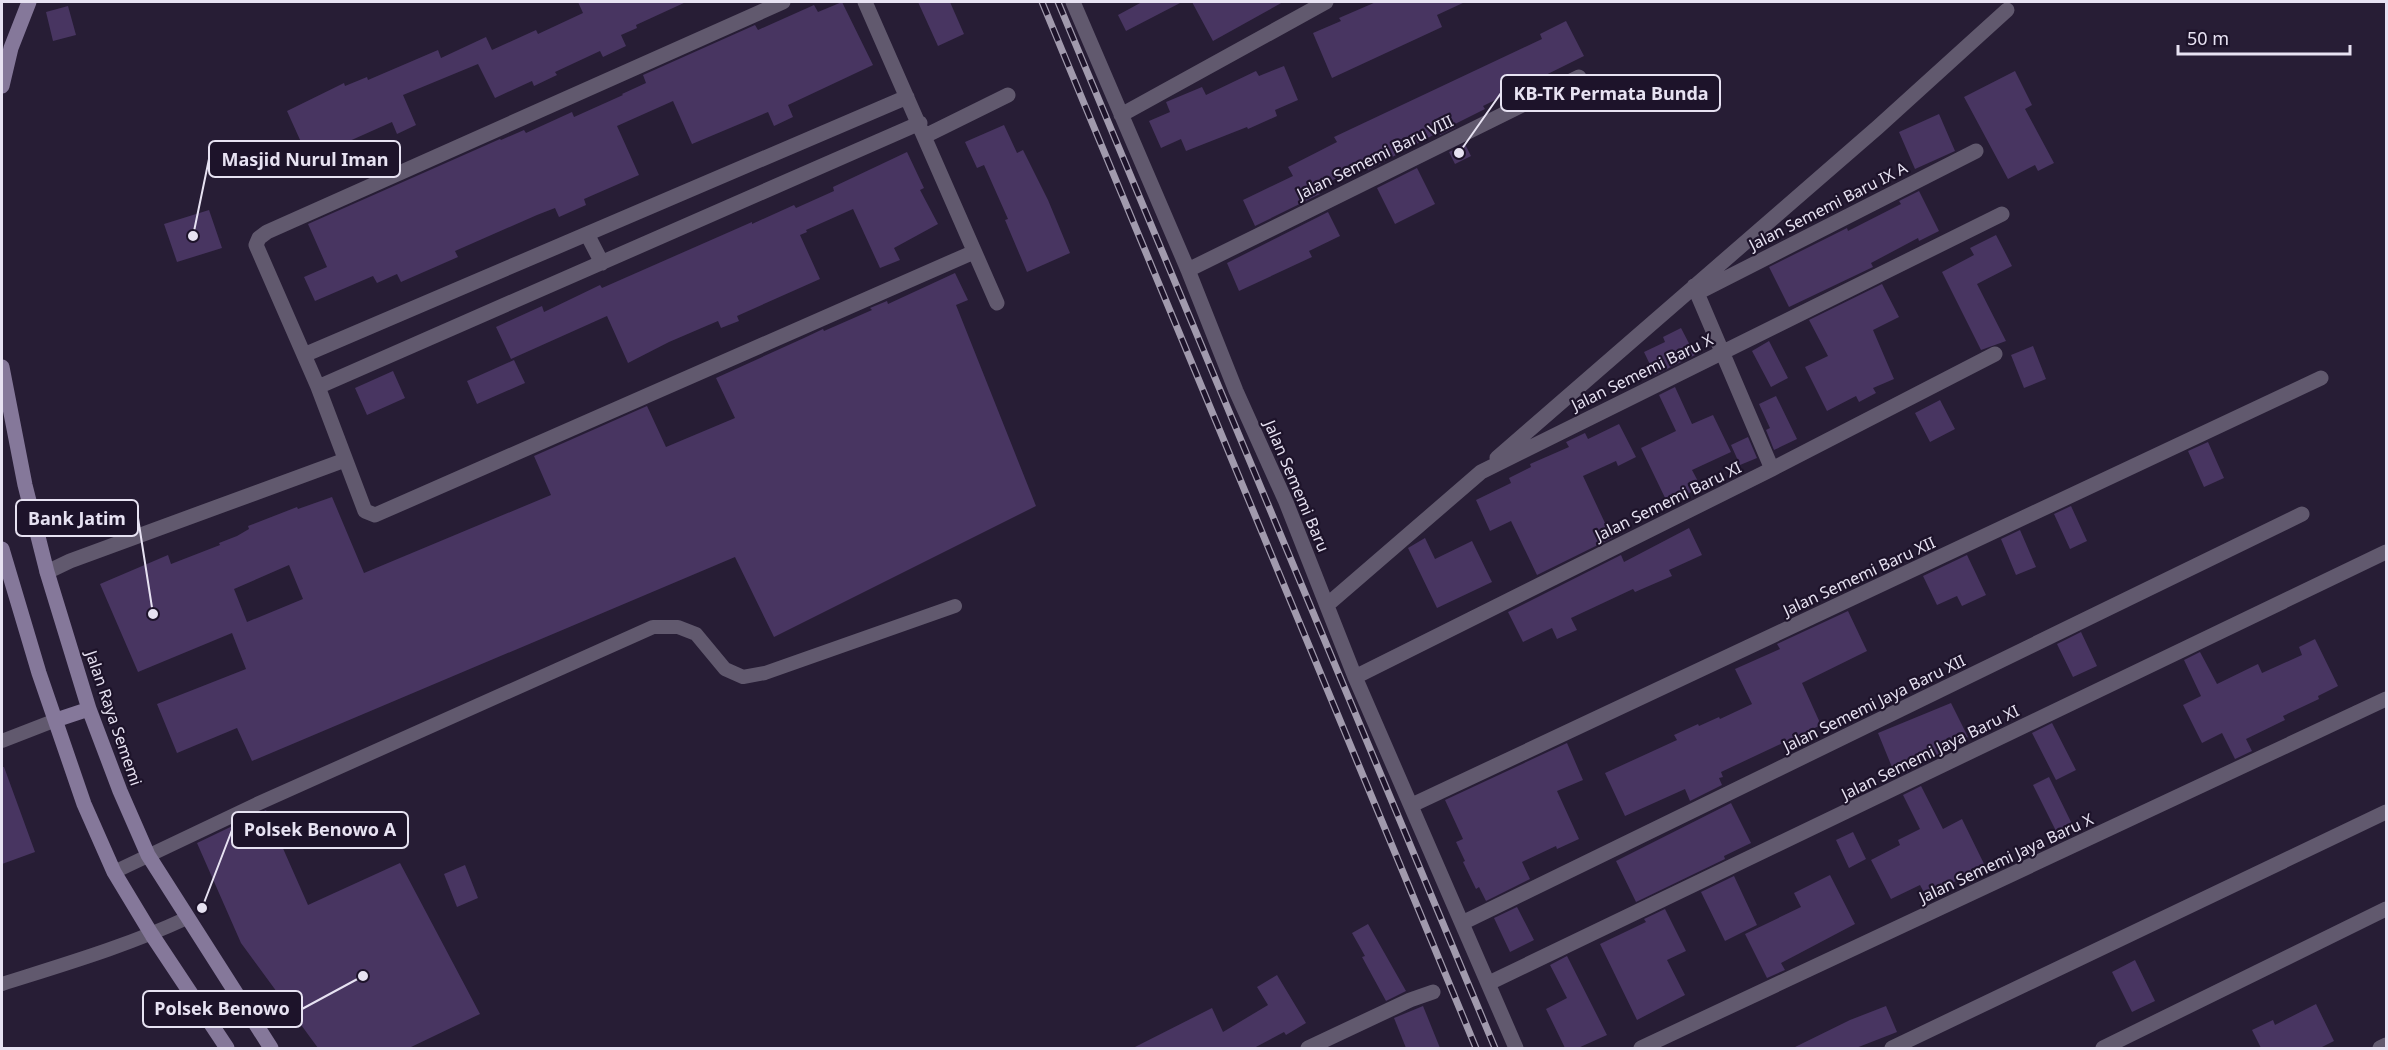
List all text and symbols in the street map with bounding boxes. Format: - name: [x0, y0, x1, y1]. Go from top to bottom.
- scale bar: [2178, 18, 2350, 56]
- text: 50 m: [2187, 26, 2229, 50]
- callout: KB-TK Permata Bunda: [1501, 75, 1720, 111]
- text: KB-TK Permata Bunda: [1513, 81, 1709, 105]
- street label: Jalan Sememi Baru VIII: [1291, 110, 1457, 205]
- callout: Masjid Nurul Iman: [209, 141, 400, 177]
- text: Masjid Nurul Iman: [222, 147, 388, 171]
- street label: Jalan Sememi Baru IX A: [1743, 156, 1912, 256]
- street label: Jalan Sememi Baru X: [1566, 328, 1717, 417]
- street label: Jalan Sememi Baru: [1258, 415, 1335, 555]
- street label: Jalan Sememi Baru XI: [1589, 456, 1745, 547]
- callout: Bank Jatim: [16, 500, 138, 536]
- text: Bank Jatim: [28, 506, 126, 530]
- street label: Jalan Sememi Baru XII: [1777, 531, 1939, 622]
- street label: Jalan Raya Sememi: [80, 646, 147, 789]
- street label: Jalan Sememi Jaya Baru XII: [1780, 650, 1968, 756]
- street label: Jalan Sememi Jaya Baru XI: [1838, 701, 2022, 803]
- street label: Jalan Sememi Jaya Baru X: [1914, 808, 2097, 909]
- callout: Polsek Benowo A: [232, 812, 408, 848]
- text: Polsek Benowo A: [244, 817, 397, 841]
- callout: Polsek Benowo: [143, 991, 302, 1027]
- text: Polsek Benowo: [154, 996, 290, 1020]

